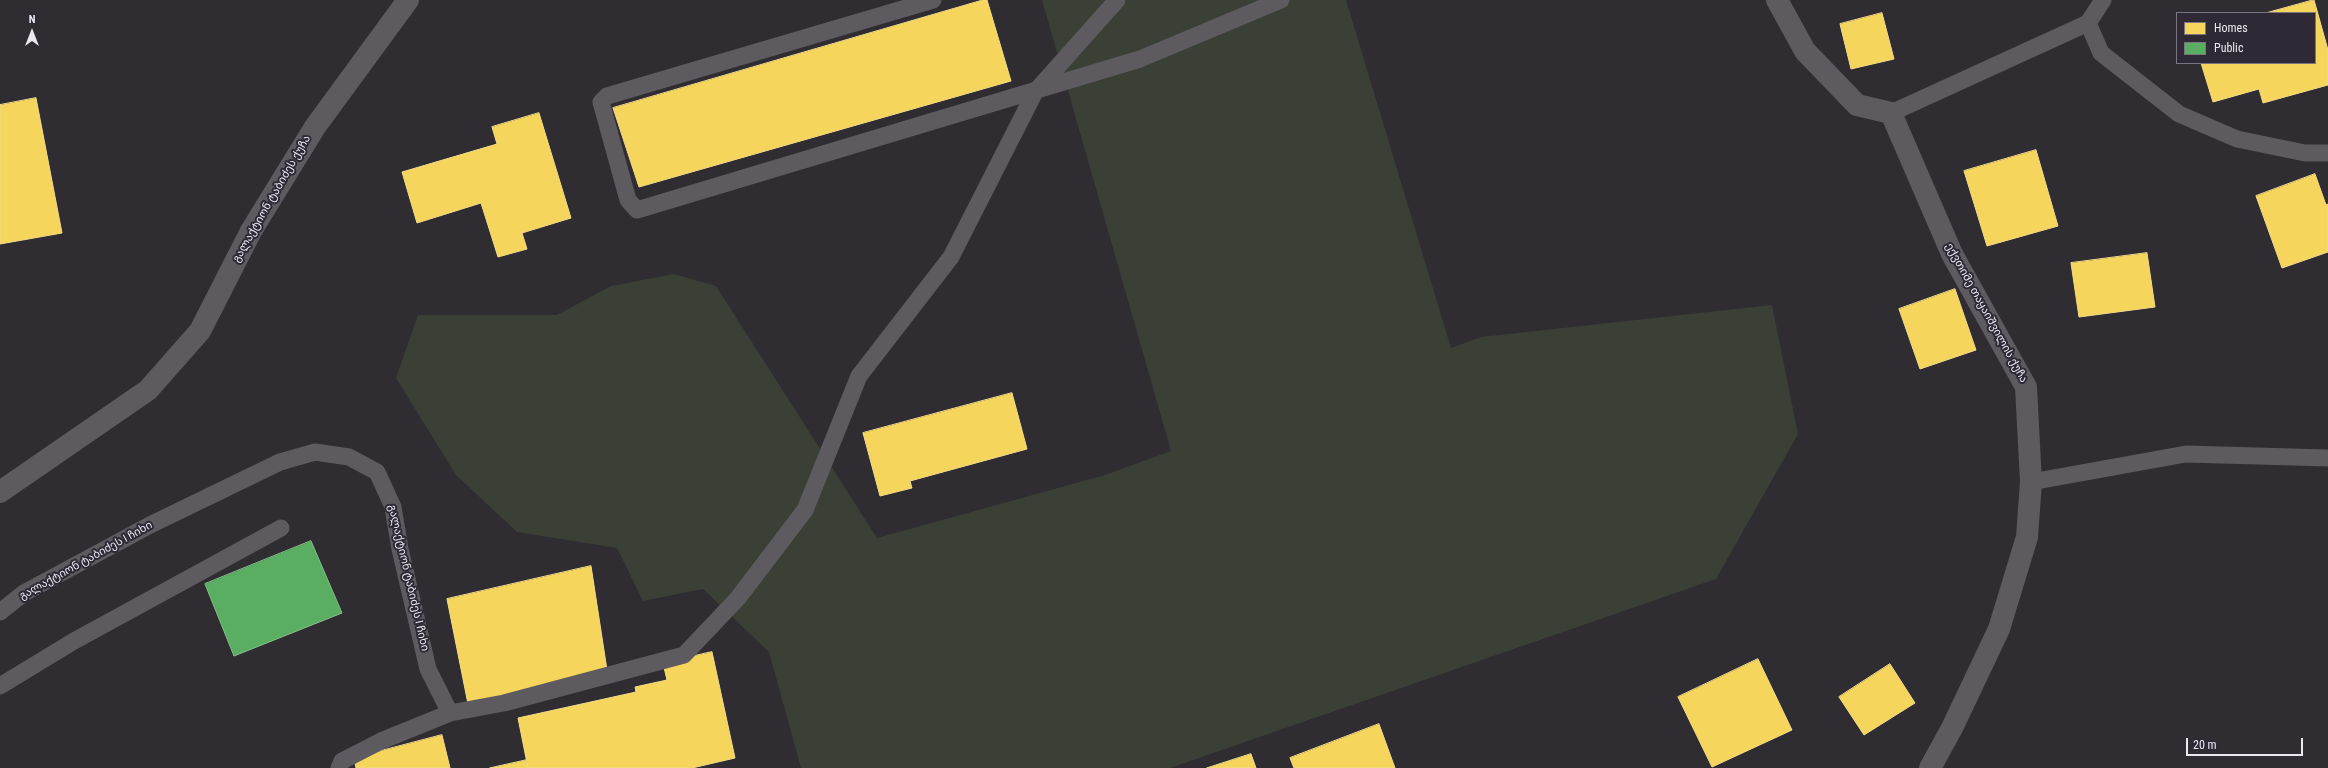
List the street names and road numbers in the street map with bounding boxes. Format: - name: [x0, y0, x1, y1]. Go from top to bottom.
- street label: გალაქტიონ ტაბიძეს ქუჩა: [230, 133, 314, 265]
- street label: ექვთიმე თაყაიშვილის ქუჩა: [1942, 241, 2030, 385]
- street label: გალაქტიონ ტაბიძეს I ჩიხი: [385, 503, 431, 653]
- street label: გალაქტიონ ტაბიძეს I ჩიხი: [17, 519, 155, 603]

